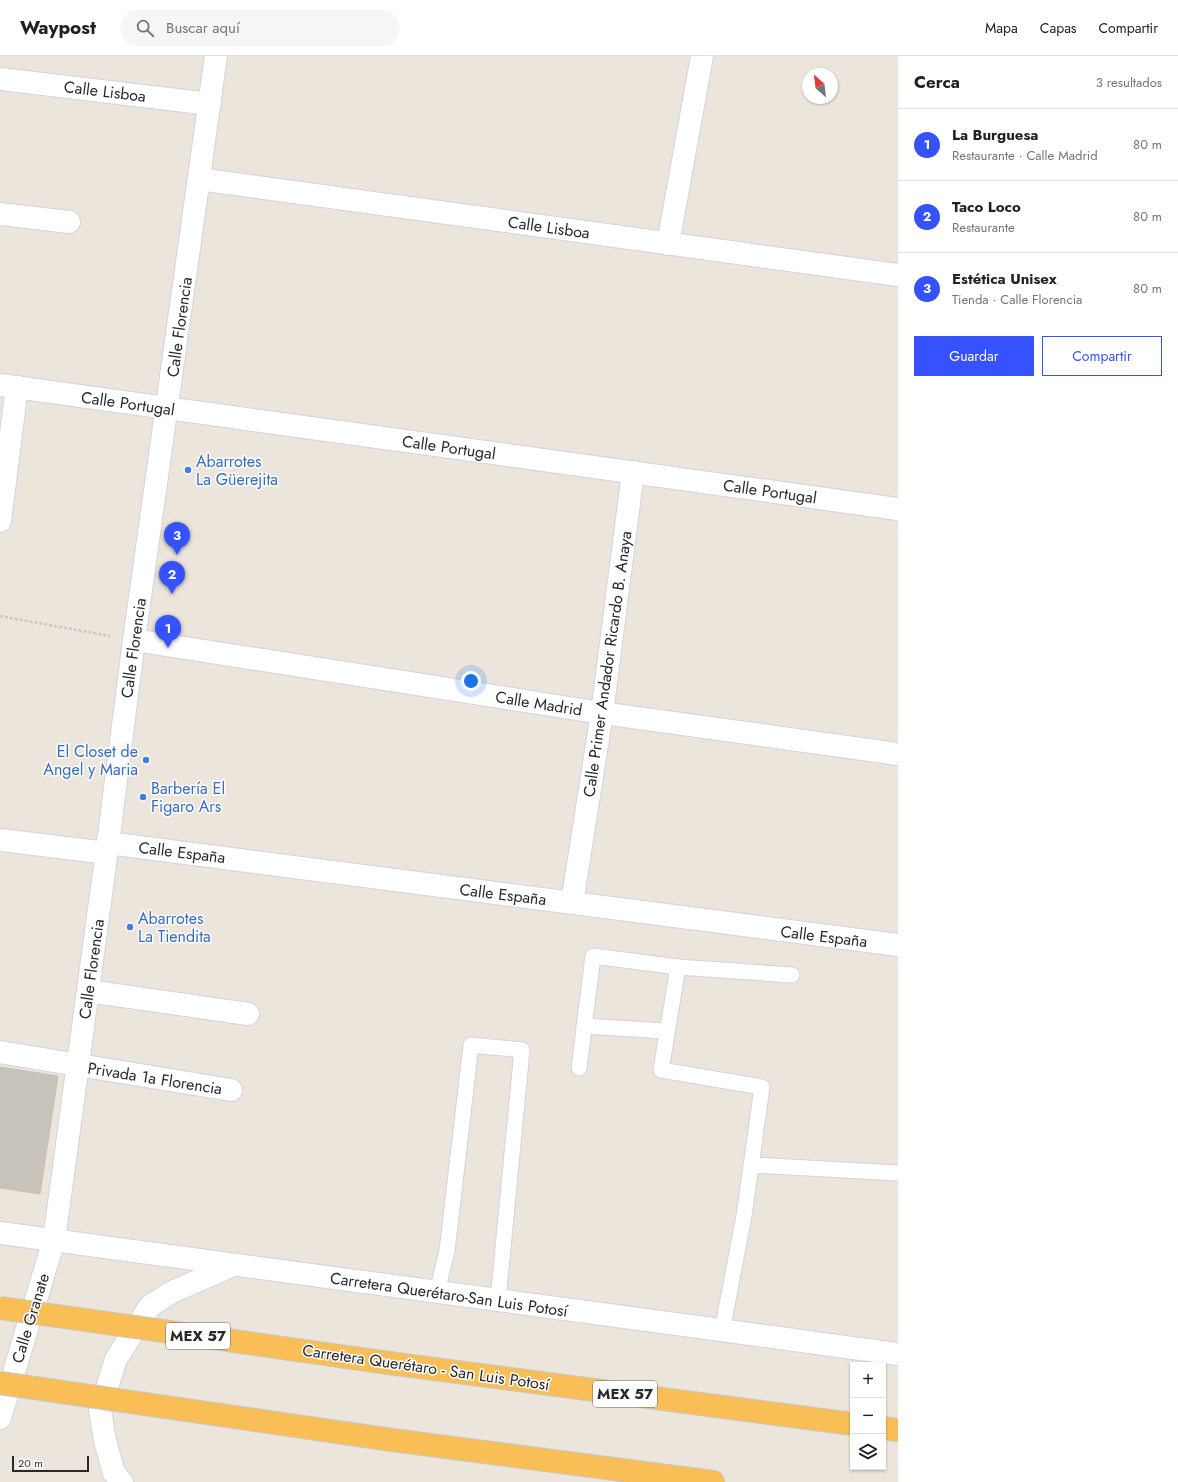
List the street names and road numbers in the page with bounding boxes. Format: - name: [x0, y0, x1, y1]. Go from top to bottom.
- street label: Calle Lisboa: [63, 75, 147, 108]
- street label: Calle Lisboa: [507, 210, 591, 245]
- street label: Calle Florencia: [161, 276, 198, 379]
- street label: Calle Portugal: [80, 386, 176, 421]
- street label: Calle Portugal: [401, 430, 497, 465]
- street label: Calle Portugal: [722, 474, 818, 509]
- street label: Calle Primer Andador Ricardo B. Anaya: [577, 530, 638, 799]
- street label: Calle Florencia: [115, 597, 152, 700]
- street label: Calle Madrid: [494, 685, 584, 722]
- street label: Calle España: [137, 836, 227, 869]
- street label: Calle España: [458, 878, 548, 911]
- street label: Calle Florencia: [73, 918, 110, 1021]
- street label: Calle España: [779, 920, 869, 953]
- street label: Privada 1a Florencia: [86, 1057, 224, 1100]
- street label: Carretera Querétaro-San Luis Potosí: [329, 1266, 570, 1323]
- street label: Calle Granate: [6, 1270, 55, 1366]
- road number: MEX 57: [166, 1323, 230, 1349]
- street label: Carretera Querétaro - San Luis Potosí: [301, 1339, 552, 1396]
- road number: MEX 57: [593, 1381, 657, 1407]

